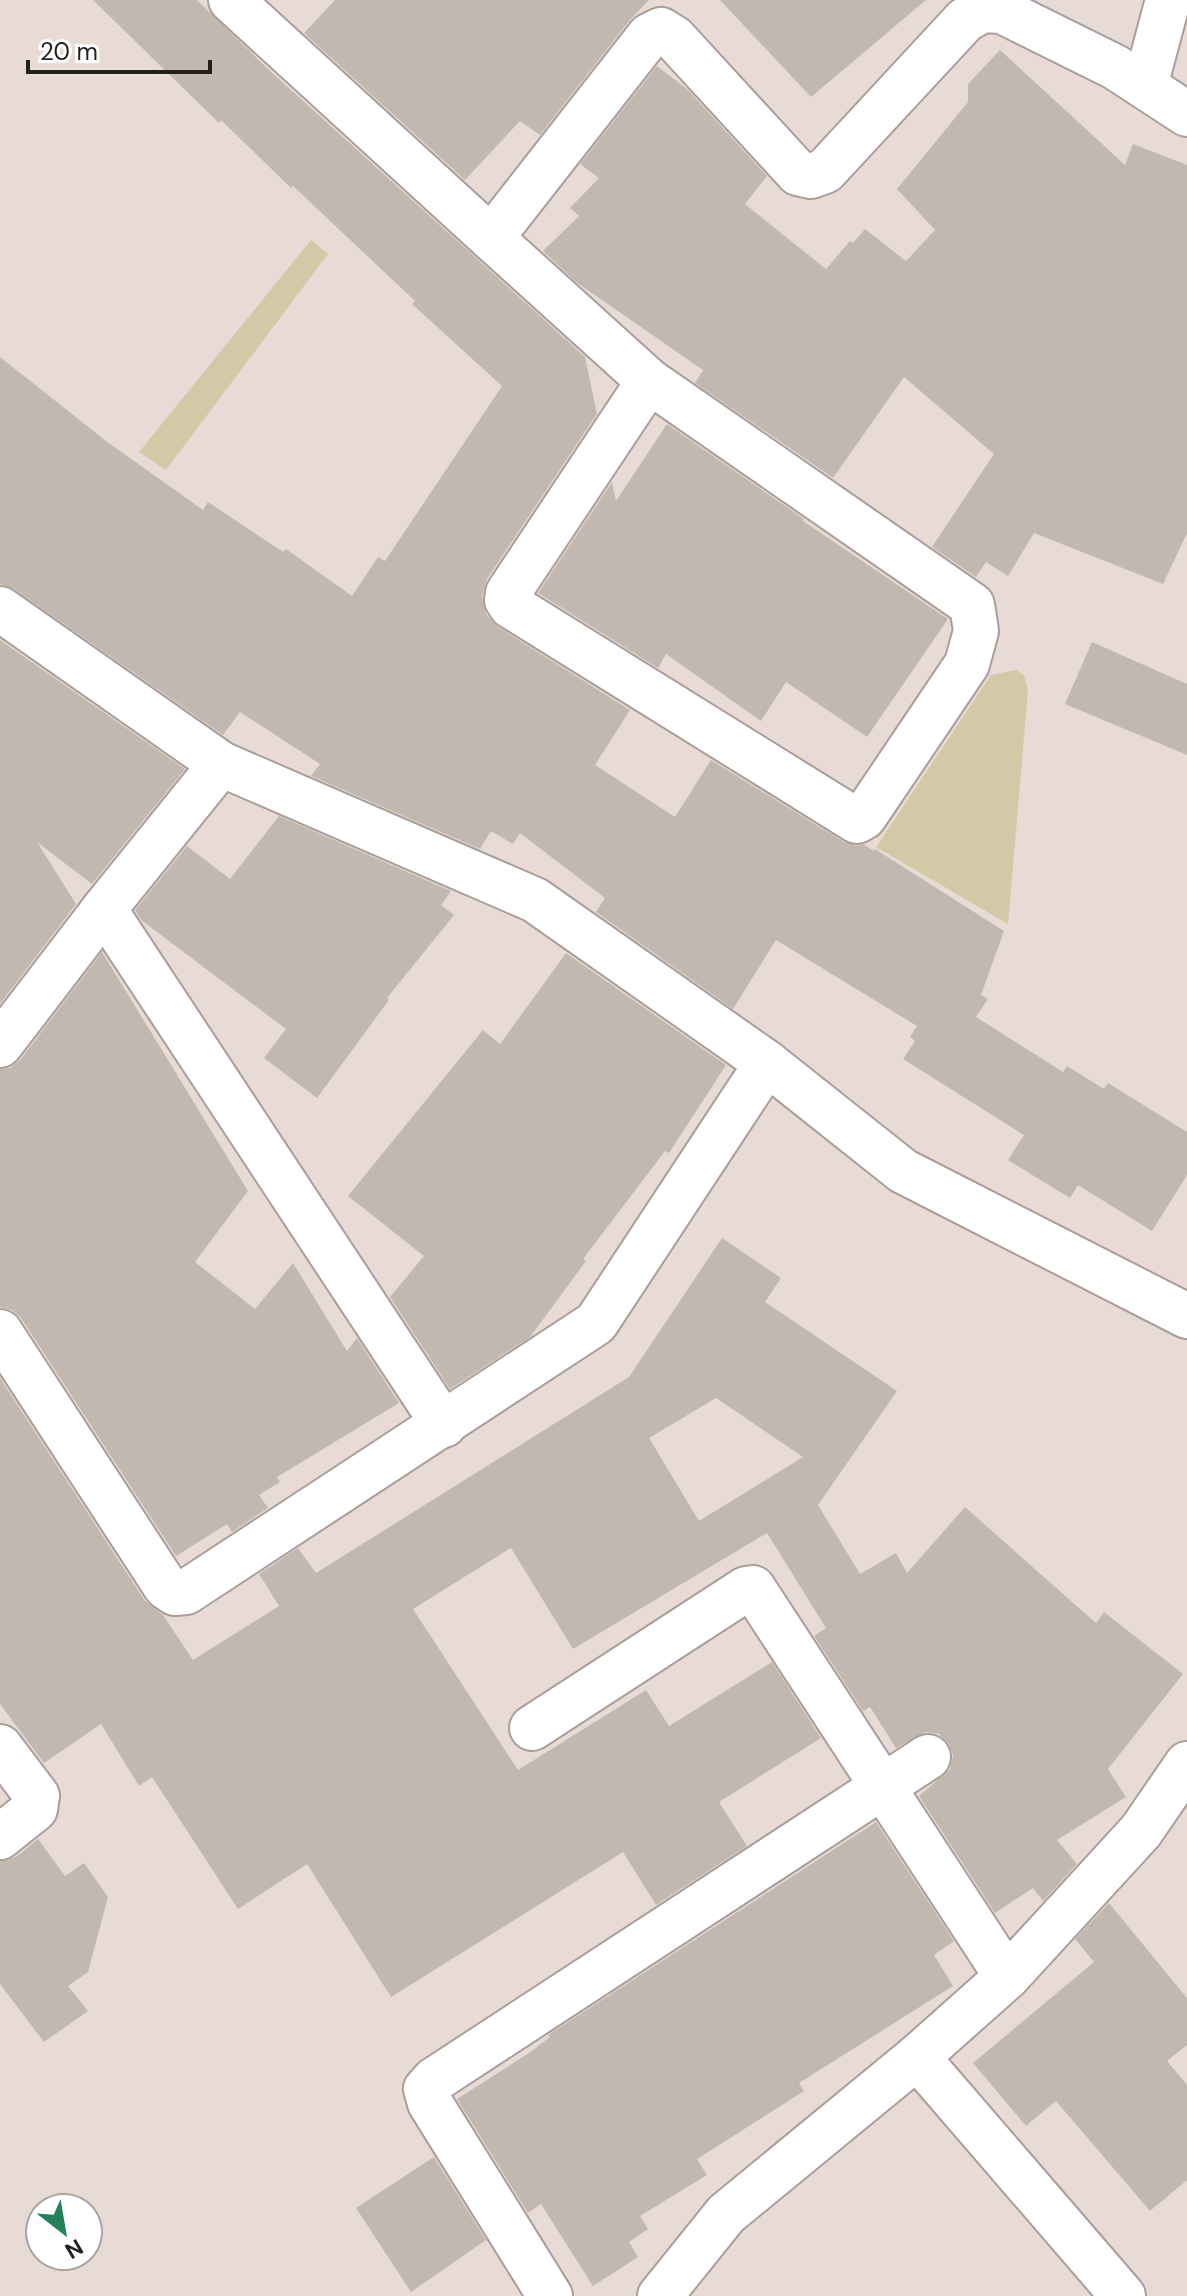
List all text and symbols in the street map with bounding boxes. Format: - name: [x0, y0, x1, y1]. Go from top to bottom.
- scale bar: [28, 24, 210, 74]
- text: 20 m: [40, 36, 98, 67]
- north arrow: [24, 2192, 104, 2272]
- text: N: [60, 2232, 88, 2265]

